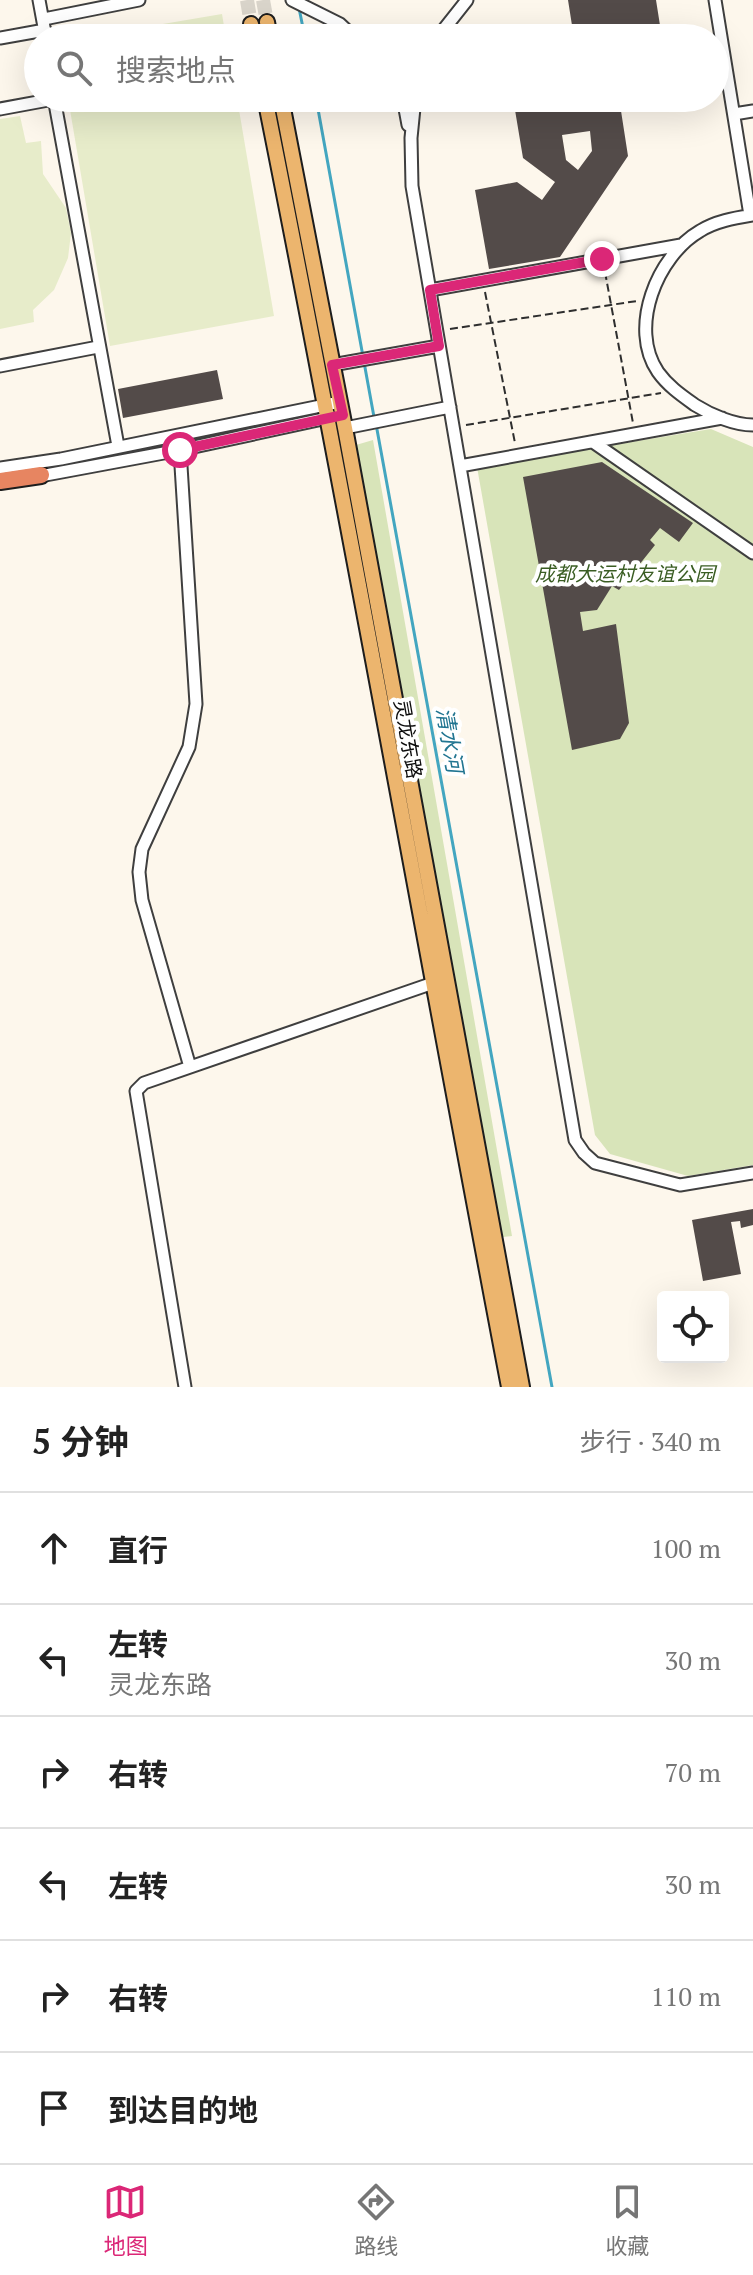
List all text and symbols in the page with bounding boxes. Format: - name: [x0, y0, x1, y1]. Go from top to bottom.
- search box: [24, 24, 729, 112]
- icon: search: [52, 46, 96, 90]
- text: 搜索地点: [116, 50, 236, 90]
- route end: [584, 241, 620, 277]
- route start: [162, 432, 198, 468]
- park label: 成都大运村友谊公园: [535, 560, 718, 587]
- street label: 灵龙东路: [388, 697, 429, 781]
- water label: 清水河: [430, 705, 471, 779]
- map controls: [657, 1291, 729, 1363]
- button: locate: [657, 1291, 729, 1363]
- text: 5 分钟: [32, 1419, 128, 1464]
- text: 步行 · 340 m: [580, 1424, 721, 1458]
- icon: ahead: [32, 1526, 76, 1570]
- text: 直行: [108, 1530, 168, 1570]
- text: 100 m: [651, 1531, 721, 1565]
- text: 左转: [108, 1624, 168, 1664]
- icon: left: [32, 1638, 76, 1682]
- text: 30 m: [665, 1643, 721, 1677]
- text: 灵龙东路: [108, 1667, 212, 1701]
- icon: right: [32, 1750, 76, 1794]
- text: 右转: [108, 1754, 168, 1794]
- text: 70 m: [665, 1755, 721, 1789]
- icon: left: [32, 1862, 76, 1906]
- text: 左转: [108, 1866, 168, 1906]
- text: 30 m: [665, 1867, 721, 1901]
- icon: right: [32, 1974, 76, 2018]
- text: 右转: [108, 1978, 168, 2018]
- text: 110 m: [651, 1979, 721, 2013]
- icon: arrive: [32, 2086, 76, 2130]
- text: 到达目的地: [108, 2090, 258, 2130]
- tab: 地图: [103, 2180, 148, 2260]
- tab: 路线: [354, 2180, 399, 2260]
- tab: 收藏: [605, 2180, 650, 2260]

